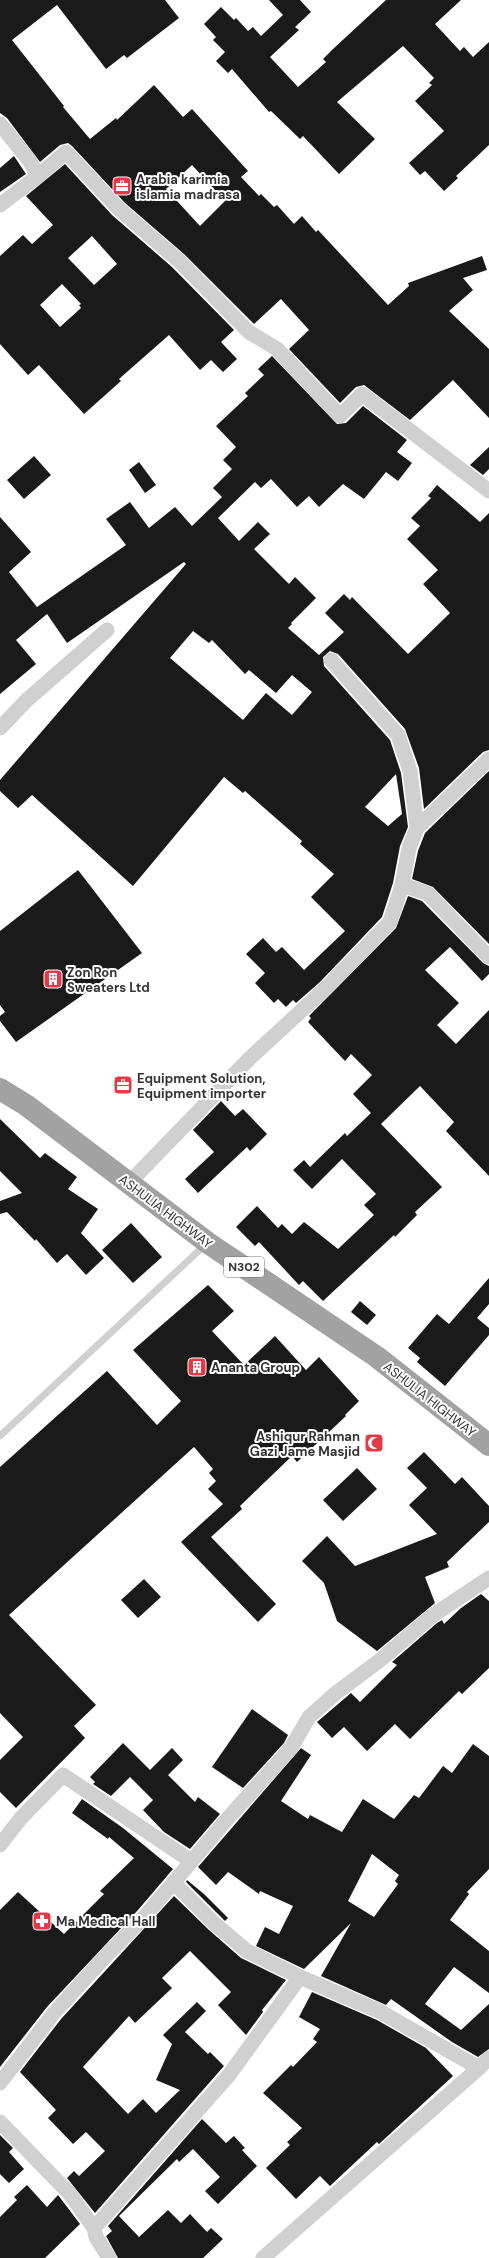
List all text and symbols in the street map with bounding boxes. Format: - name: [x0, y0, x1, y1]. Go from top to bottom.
- place label: Arabia karimia islamia madrasa: [136, 171, 240, 203]
- office icon: Arabia karimia islamia madrasa: [111, 175, 133, 197]
- place label: Zon Ron Sweaters Ltd: [67, 964, 150, 996]
- building icon: Zon Ron Sweaters Ltd: [42, 968, 64, 990]
- place label: Equipment Solution, Equipment importer: [137, 1070, 267, 1102]
- office icon: Equipment Solution, Equipment importer: [112, 1074, 134, 1096]
- street label: ASHULIA HIGHWAY: [115, 1171, 216, 1252]
- road number: N302: [224, 1257, 264, 1277]
- building icon: Ananta Group: [186, 1356, 208, 1378]
- street label: ASHULIA HIGHWAY: [380, 1358, 480, 1441]
- place label: Ananta Group: [211, 1359, 300, 1376]
- place label: Ashiqur Rahman Gazi Jame Masjid: [250, 1428, 360, 1460]
- mosque icon: Ashiqur Rahman Gazi Jame Masjid: [363, 1432, 385, 1454]
- pharmacy icon: Ma Medical Hall: [31, 1910, 53, 1932]
- place label: Ma Medical Hall: [56, 1913, 156, 1930]

